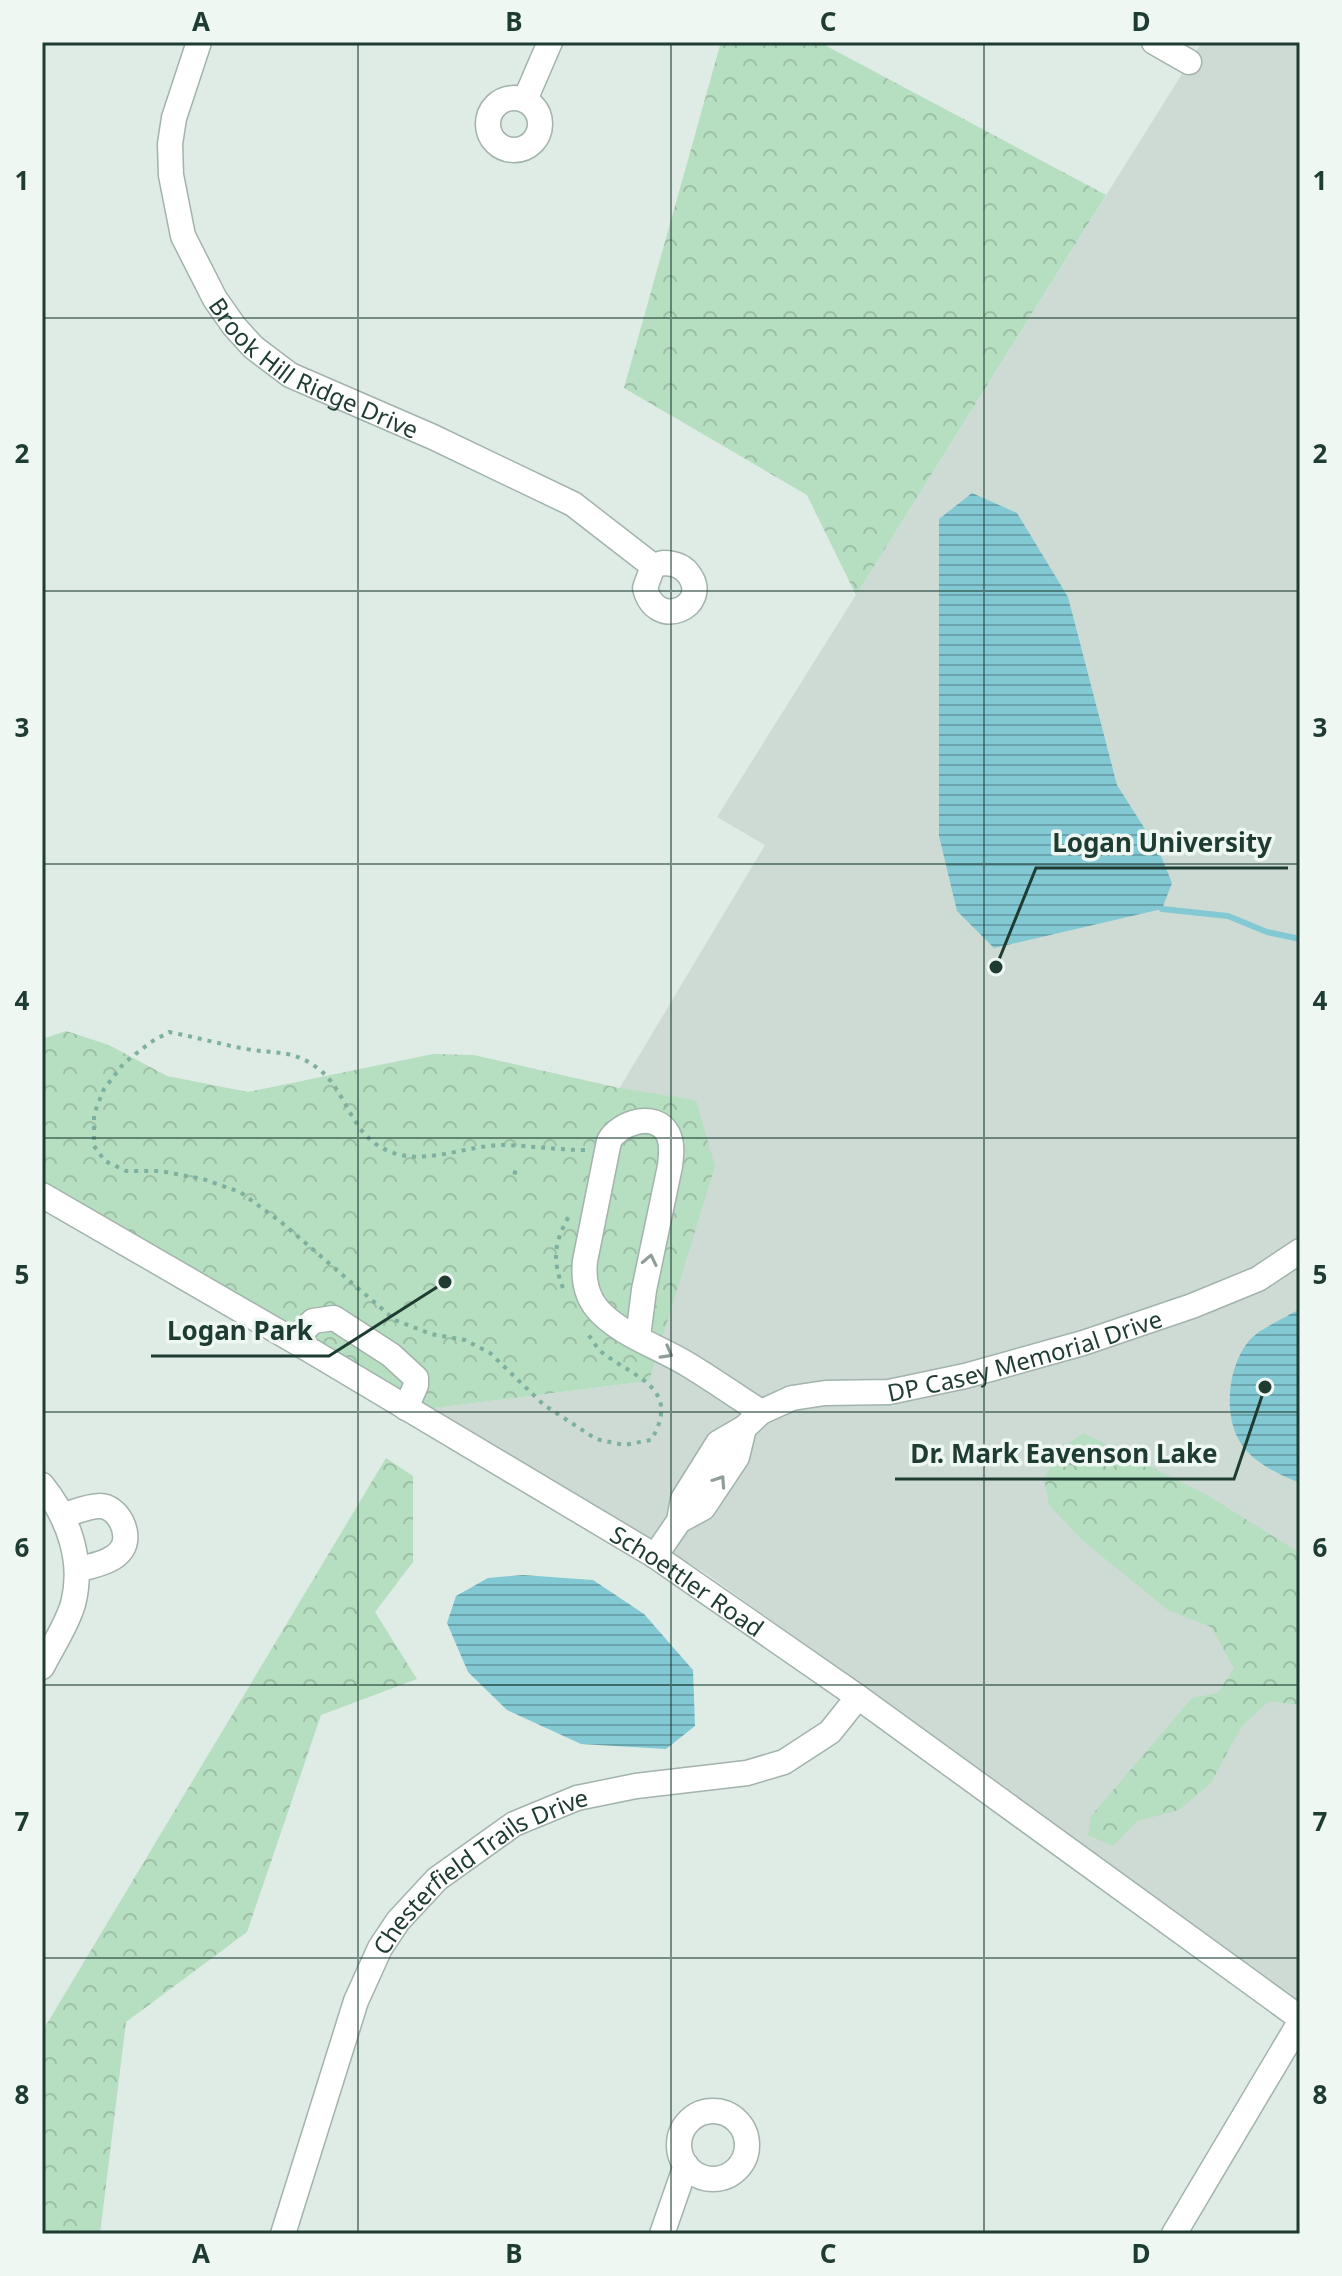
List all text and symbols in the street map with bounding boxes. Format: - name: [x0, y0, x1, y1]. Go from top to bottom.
- text: A: [192, 3, 210, 39]
- text: B: [505, 3, 523, 39]
- text: C: [820, 3, 836, 39]
- text: D: [1131, 3, 1151, 39]
- text: 1: [15, 162, 29, 198]
- text: 1: [1313, 162, 1327, 198]
- street label: Brook Hill Ridge Drive: [202, 290, 424, 445]
- text: 2: [15, 435, 30, 471]
- text: 2: [1313, 435, 1328, 471]
- text: 3: [15, 709, 29, 745]
- text: 3: [1313, 709, 1327, 745]
- callout: Logan University: [1036, 818, 1288, 868]
- text: Logan University: [1052, 824, 1272, 860]
- text: 4: [15, 982, 30, 1018]
- text: 4: [1313, 982, 1328, 1018]
- one-way arrow: [641, 1254, 658, 1268]
- text: 5: [15, 1256, 29, 1292]
- text: 5: [1313, 1256, 1327, 1292]
- street label: DP Casey Memorial Drive: [884, 1301, 1166, 1408]
- callout: Logan Park: [151, 1306, 329, 1356]
- text: Logan Park: [167, 1312, 314, 1348]
- one-way arrow: [658, 1343, 672, 1359]
- callout: Dr. Mark Eavenson Lake: [895, 1429, 1234, 1479]
- text: Dr. Mark Eavenson Lake: [910, 1435, 1218, 1471]
- one-way arrow: [711, 1475, 726, 1490]
- street label: Schoettler Road: [605, 1517, 771, 1644]
- text: 6: [15, 1529, 30, 1565]
- text: 6: [1313, 1529, 1328, 1565]
- street label: Chesterfield Trails Drive: [364, 1780, 591, 1960]
- text: 7: [15, 1803, 30, 1839]
- text: 7: [1313, 1803, 1328, 1839]
- text: 8: [15, 2076, 29, 2112]
- text: 8: [1313, 2076, 1327, 2112]
- text: A: [192, 2235, 210, 2271]
- text: B: [505, 2235, 523, 2271]
- text: C: [820, 2235, 836, 2271]
- text: D: [1131, 2235, 1151, 2271]

